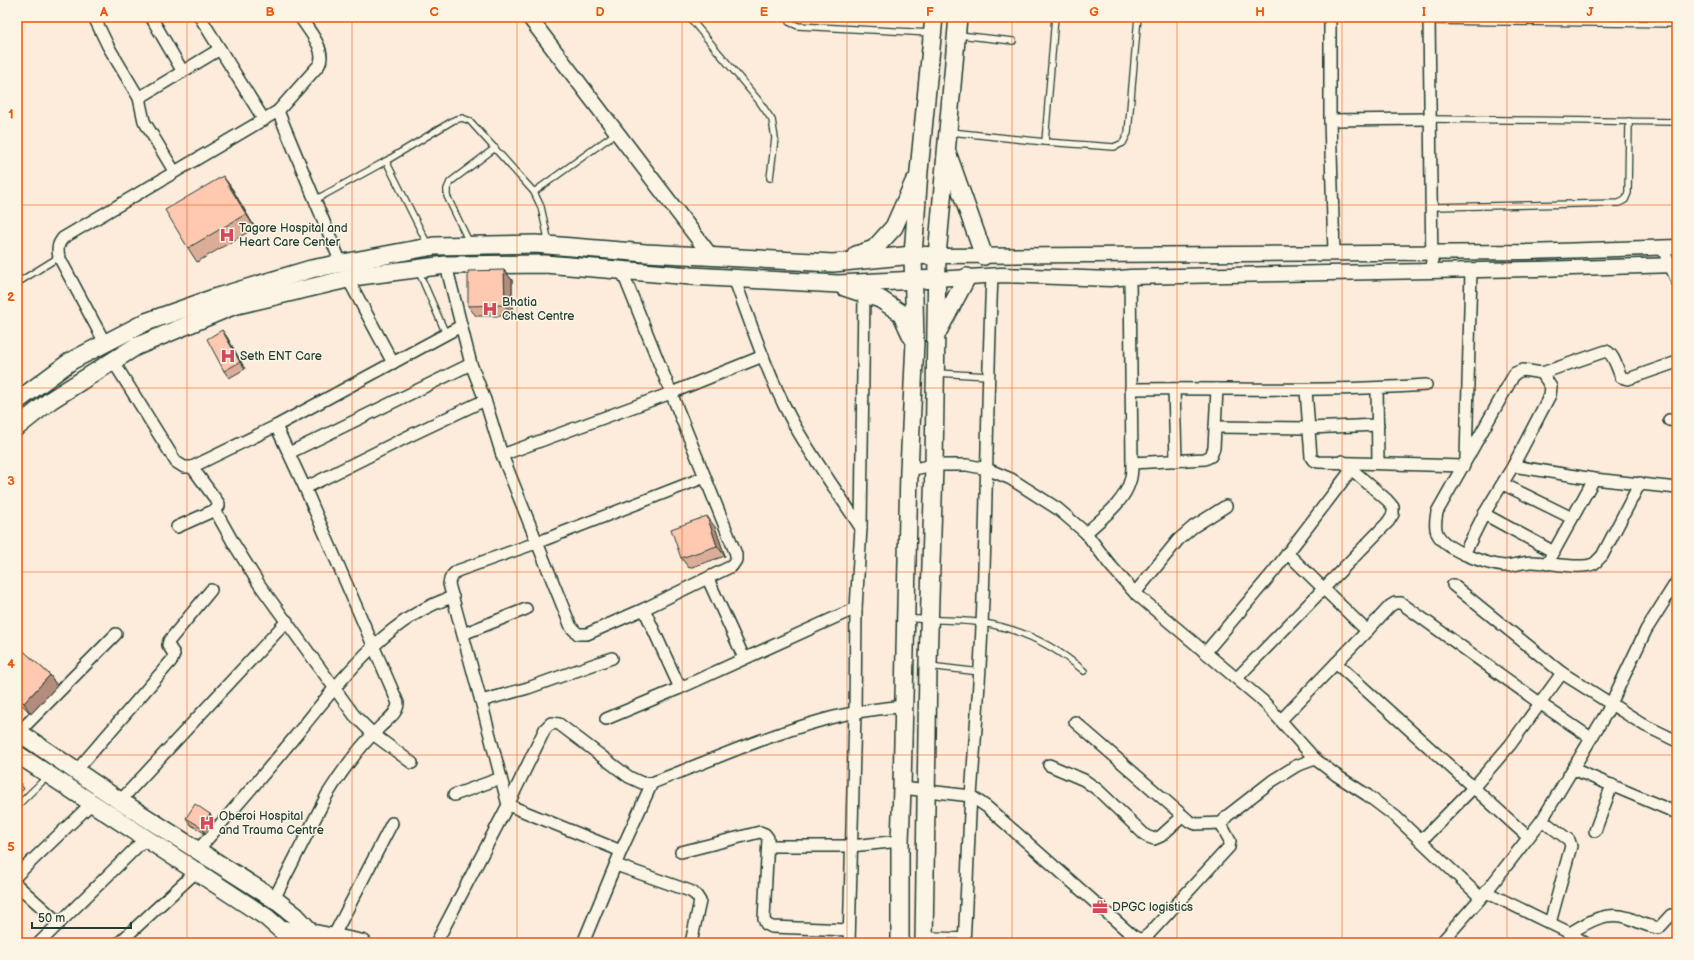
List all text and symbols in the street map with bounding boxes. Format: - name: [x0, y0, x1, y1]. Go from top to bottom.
- text: A: [99, 4, 108, 20]
- text: B: [265, 4, 275, 20]
- text: C: [429, 4, 439, 20]
- text: D: [595, 4, 605, 20]
- text: E: [760, 4, 769, 20]
- text: F: [926, 4, 934, 20]
- text: G: [1089, 4, 1099, 20]
- text: H: [1255, 4, 1265, 20]
- text: I: [1422, 4, 1426, 20]
- text: J: [1586, 4, 1594, 20]
- text: 1: [8, 106, 14, 122]
- place label: Tagore Hospital and Heart Care Center: [239, 221, 348, 250]
- hospital icon: Tagore Hospital and Heart Care Center: [218, 226, 236, 244]
- text: 2: [7, 289, 15, 305]
- place label: Bhatia Chest Centre: [502, 295, 574, 324]
- hospital icon: Bhatia Chest Centre: [481, 300, 499, 318]
- hospital icon: Seth ENT Care: [219, 347, 237, 365]
- place label: Seth ENT Care: [240, 349, 322, 364]
- text: 3: [7, 473, 15, 489]
- text: 4: [7, 656, 15, 672]
- place label: Oberoi Hospital and Trauma Centre: [219, 809, 324, 838]
- hospital icon: Oberoi Hospital and Trauma Centre: [198, 814, 216, 832]
- text: 5: [7, 839, 15, 855]
- office icon: DPGC logistics: [1091, 898, 1109, 916]
- place label: DPGC logistics: [1112, 900, 1193, 915]
- scale bar: [32, 904, 131, 930]
- text: 50 m: [38, 911, 65, 926]

